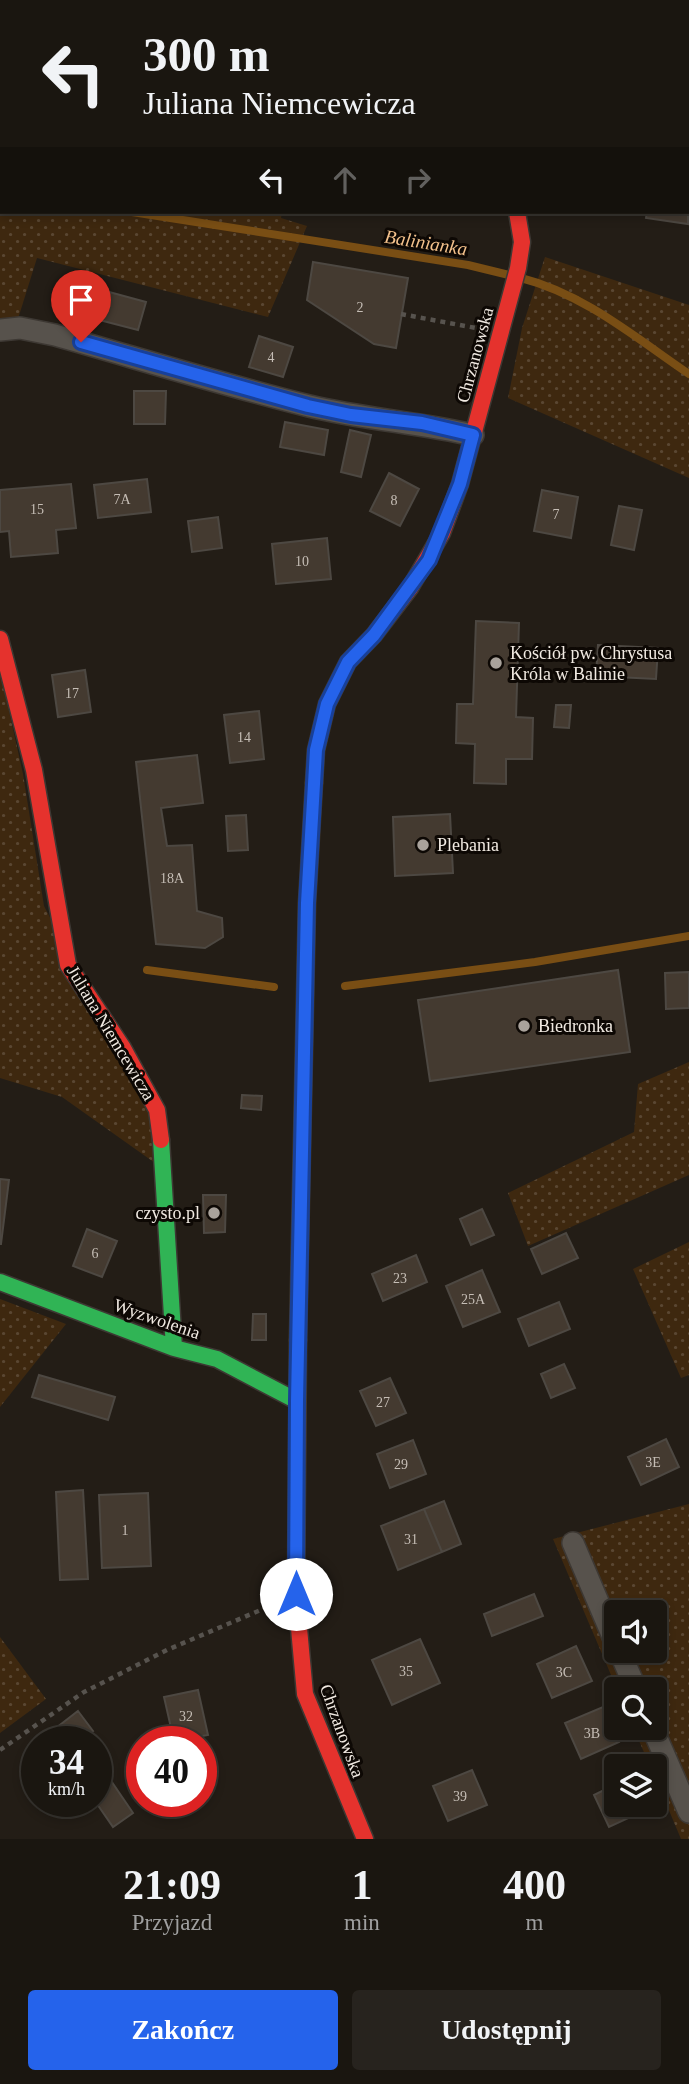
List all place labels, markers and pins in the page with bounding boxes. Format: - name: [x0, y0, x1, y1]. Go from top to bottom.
- pin: [51, 270, 111, 342]
- place label: Kościół pw. Chrystusa Króla w Balinie: [510, 643, 672, 684]
- marker: Kościół pw. Chrystusa Króla w Balinie: [488, 655, 504, 671]
- place label: Plebania: [437, 835, 499, 855]
- marker: Plebania: [415, 837, 431, 853]
- place label: Biedronka: [538, 1016, 613, 1036]
- marker: Biedronka: [516, 1018, 532, 1034]
- place label: czysto.pl: [136, 1203, 200, 1223]
- marker: czysto.pl: [206, 1205, 222, 1221]

